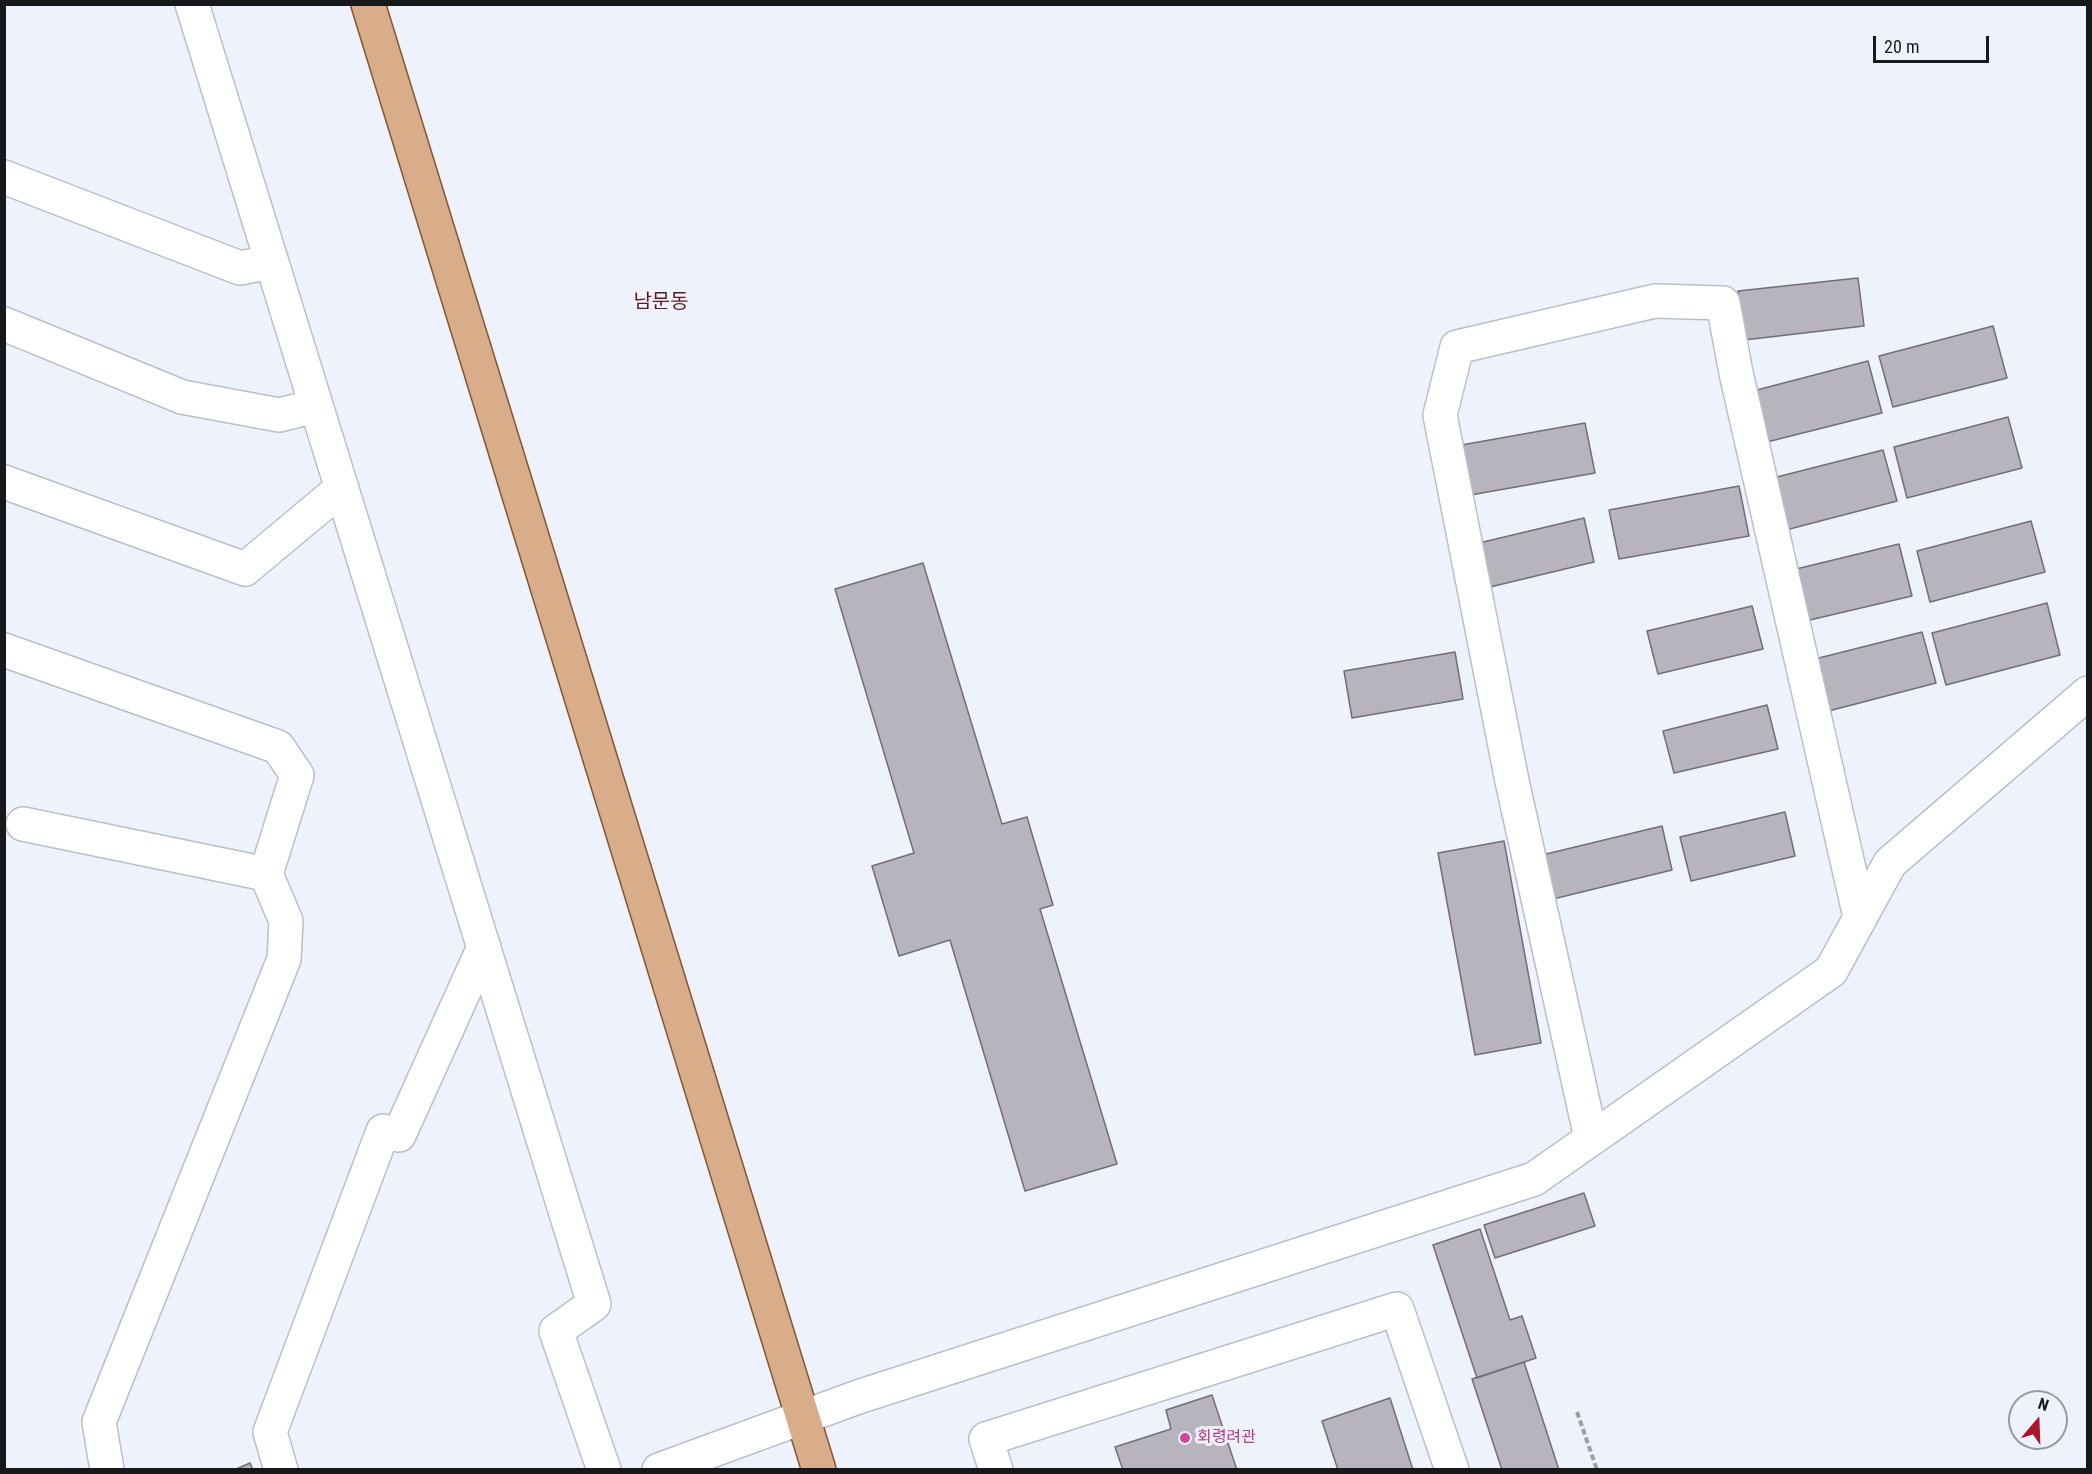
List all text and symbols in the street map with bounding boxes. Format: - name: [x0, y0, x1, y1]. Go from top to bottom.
- scale bar: [1876, 24, 1992, 62]
- text: 20 m: [1884, 36, 1919, 57]
- district label: 남문동: [633, 291, 689, 315]
- north arrow: [2008, 1390, 2068, 1450]
- text: N: [2036, 1394, 2051, 1415]
- place label: 회령려관: [1197, 1428, 1256, 1448]
- marker: 회령려관: [1178, 1431, 1192, 1445]

